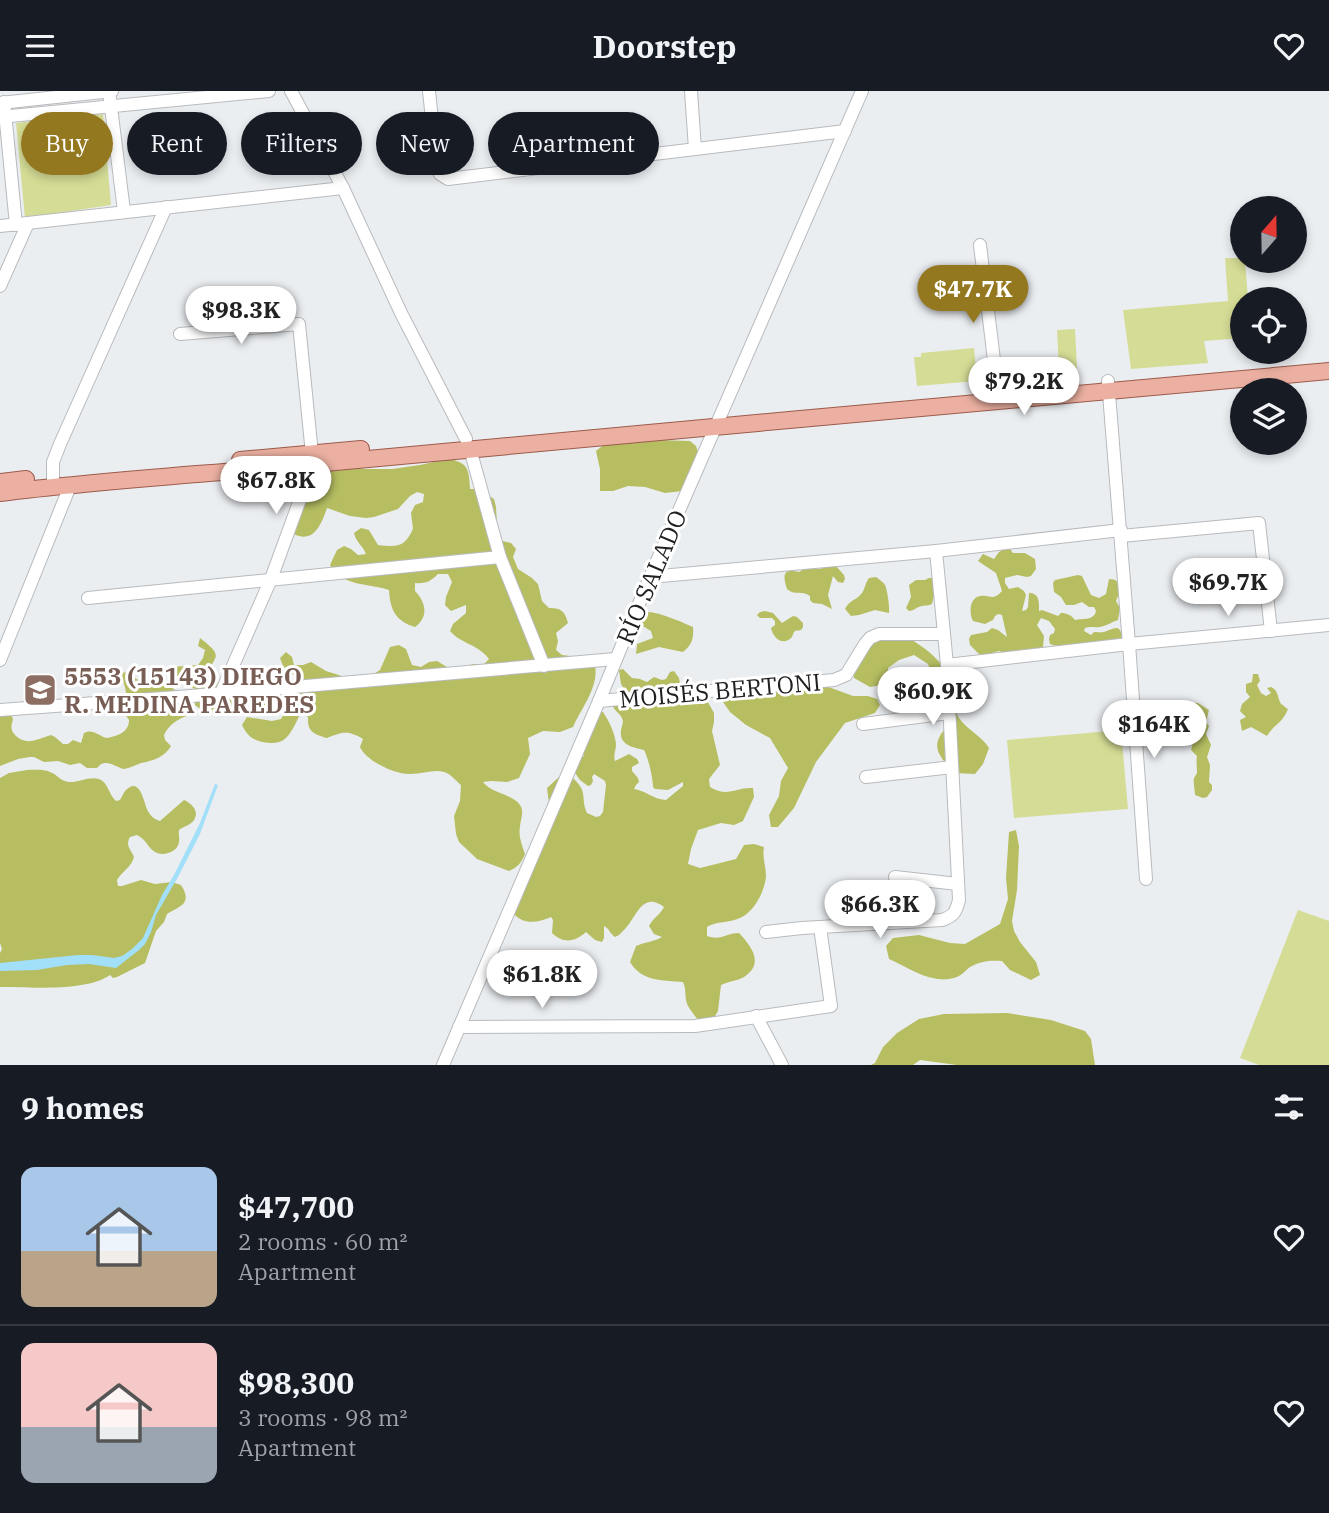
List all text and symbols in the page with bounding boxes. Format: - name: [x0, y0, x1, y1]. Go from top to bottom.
- text: Doorstep: [593, 25, 736, 67]
- icon: menu: [21, 27, 59, 65]
- icon: heart: [1270, 27, 1308, 65]
- chip: Buy: [21, 112, 113, 175]
- chip: Rent: [127, 112, 227, 175]
- chip: Filters: [241, 112, 362, 175]
- chip: New: [376, 112, 474, 175]
- chip: Apartment: [488, 112, 659, 175]
- north arrow: [1230, 196, 1307, 273]
- map controls: [1230, 196, 1307, 455]
- pin: $47.7K: [916, 265, 1030, 325]
- text: $47.7K: [933, 273, 1013, 303]
- pin: $98.3K: [184, 287, 298, 346]
- button: locate: [1230, 287, 1307, 364]
- text: $98.3K: [201, 294, 281, 324]
- pin: $79.2K: [967, 357, 1081, 417]
- text: $79.2K: [984, 365, 1064, 395]
- button: layers: [1230, 378, 1307, 455]
- pin: $67.8K: [219, 457, 333, 516]
- text: $67.8K: [236, 464, 316, 494]
- street label: RÍO SALADO: [608, 505, 694, 649]
- pin: $69.7K: [1171, 559, 1285, 618]
- text: $69.7K: [1188, 566, 1268, 596]
- place label: 5553 (15143) DIEGO R. MEDINA PAREDES: [64, 660, 314, 720]
- street label: MOISÉS BERTONI: [618, 665, 822, 715]
- pin: $60.9K: [876, 667, 990, 727]
- school or university icon: 5553 (15143) DIEGO R. MEDINA PAREDES: [21, 671, 59, 709]
- text: $60.9K: [893, 675, 973, 705]
- pin: $164K: [1105, 701, 1203, 760]
- text: $164K: [1118, 708, 1190, 738]
- pin: $66.3K: [823, 881, 937, 940]
- text: $66.3K: [840, 888, 920, 918]
- pin: $61.8K: [485, 951, 599, 1010]
- text: $61.8K: [502, 958, 582, 988]
- text: 9 homes: [21, 1088, 144, 1127]
- icon: filters: [1270, 1088, 1308, 1126]
- text: $47,700: [238, 1187, 354, 1226]
- icon: home: [77, 1195, 161, 1279]
- icon: heart: [1270, 1218, 1308, 1256]
- text: 2 rooms · 60 m²: [238, 1226, 408, 1256]
- text: Apartment: [238, 1256, 356, 1286]
- text: $98,300: [238, 1363, 354, 1402]
- icon: home: [77, 1371, 161, 1455]
- icon: heart: [1270, 1394, 1308, 1432]
- text: 3 rooms · 98 m²: [238, 1402, 408, 1432]
- text: Apartment: [238, 1432, 356, 1462]

